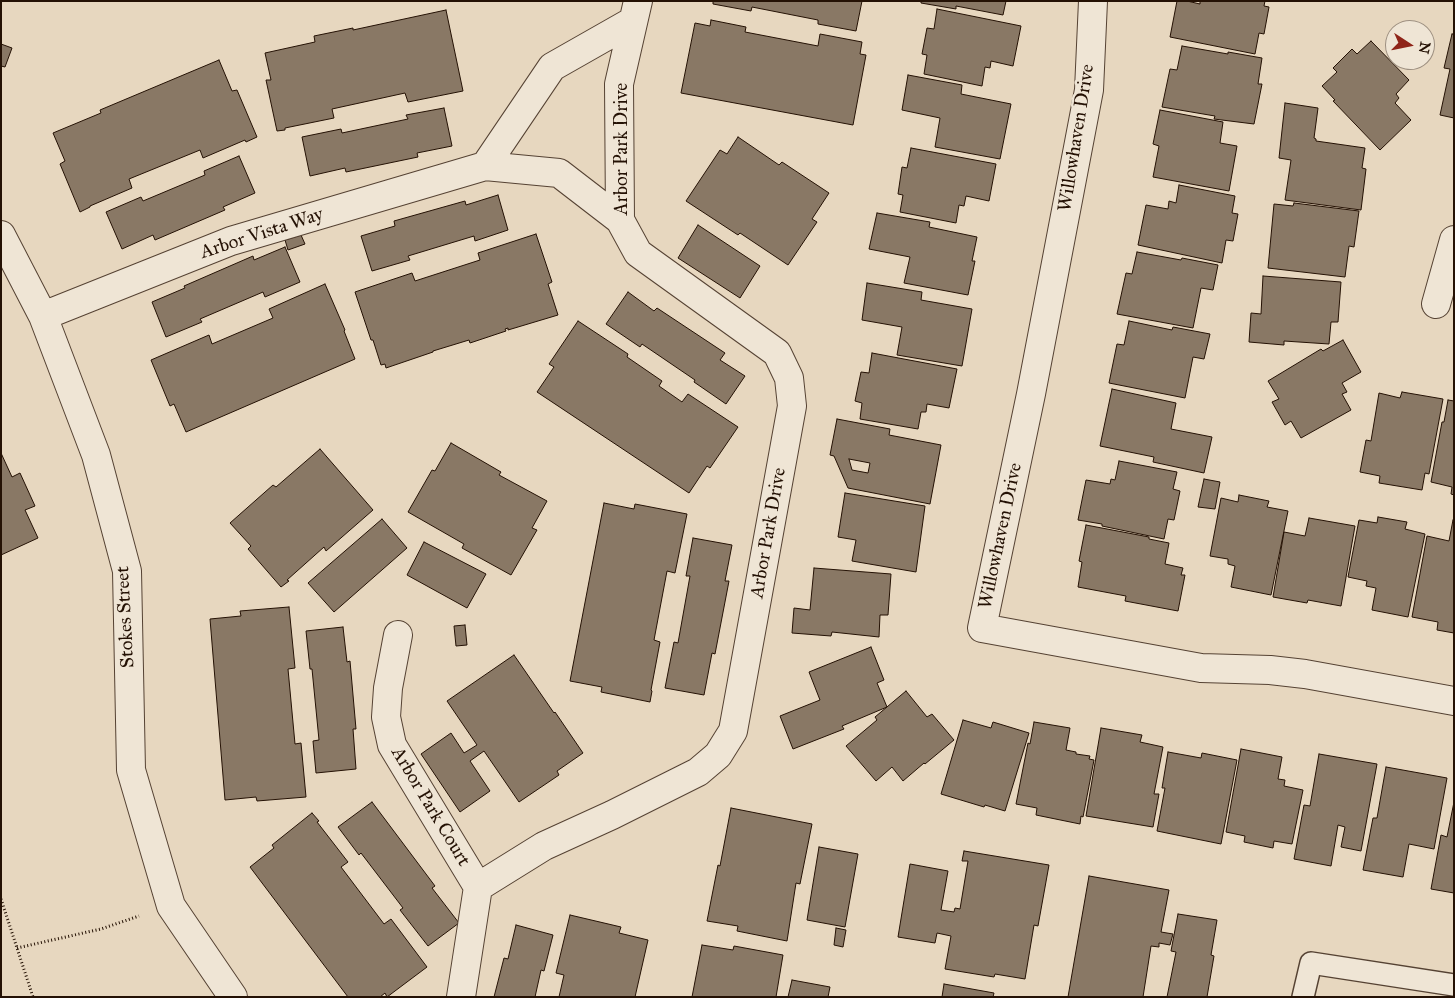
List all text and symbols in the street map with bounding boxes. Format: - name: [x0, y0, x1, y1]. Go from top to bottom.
- north arrow: [1385, 20, 1435, 70]
- text: N: [1415, 40, 1434, 55]
- street label: Willowhaven Drive: [1054, 63, 1100, 213]
- street label: Arbor Park Drive: [611, 83, 633, 215]
- street label: Arbor Vista Way: [198, 203, 326, 265]
- street label: Willowhaven Drive: [974, 461, 1028, 611]
- street label: Arbor Park Drive: [746, 466, 792, 600]
- street label: Stokes Street: [112, 565, 140, 669]
- street label: Arbor Park Court: [385, 743, 475, 871]

